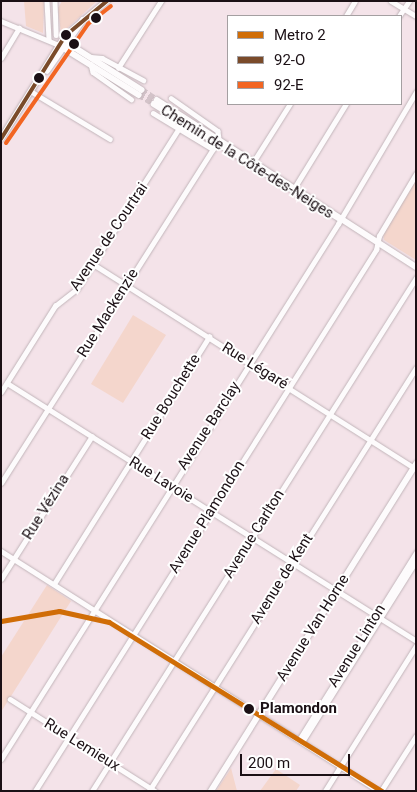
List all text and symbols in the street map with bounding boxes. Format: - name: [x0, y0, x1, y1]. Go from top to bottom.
- unlabelled marker: [91, 13, 101, 23]
- legend: [227, 15, 402, 105]
- text: Metro 2: [274, 26, 326, 44]
- unlabelled marker: [61, 30, 71, 40]
- unlabelled marker: [69, 39, 79, 49]
- text: 92-O: [274, 51, 305, 69]
- unlabelled marker: [34, 73, 44, 83]
- text: 92-E: [274, 76, 304, 94]
- street label: Chemin de la Côte-des-Neiges: [157, 101, 337, 223]
- street label: Avenue de Courtrai: [66, 180, 152, 294]
- street label: Rue Mackenzie: [74, 265, 142, 361]
- street label: Rue Légaré: [219, 339, 291, 393]
- street label: Rue Bouchette: [138, 351, 204, 443]
- street label: Avenue Barclay: [174, 378, 244, 474]
- street label: Rue Lavoie: [125, 453, 197, 507]
- street label: Avenue Plamondon: [165, 457, 249, 577]
- street label: Rue Vézina: [19, 471, 73, 543]
- street label: Avenue Carlton: [220, 486, 288, 582]
- street label: Avenue de Kent: [247, 530, 317, 628]
- street label: Avenue Van Horne: [273, 571, 353, 685]
- street label: Avenue Linton: [324, 601, 390, 691]
- place label: Plamondon: [260, 700, 337, 718]
- marker: Plamondon: [242, 702, 256, 716]
- street label: Rue Lemieux: [41, 715, 123, 775]
- scale bar: [242, 744, 352, 776]
- text: 200 m: [248, 754, 290, 772]

